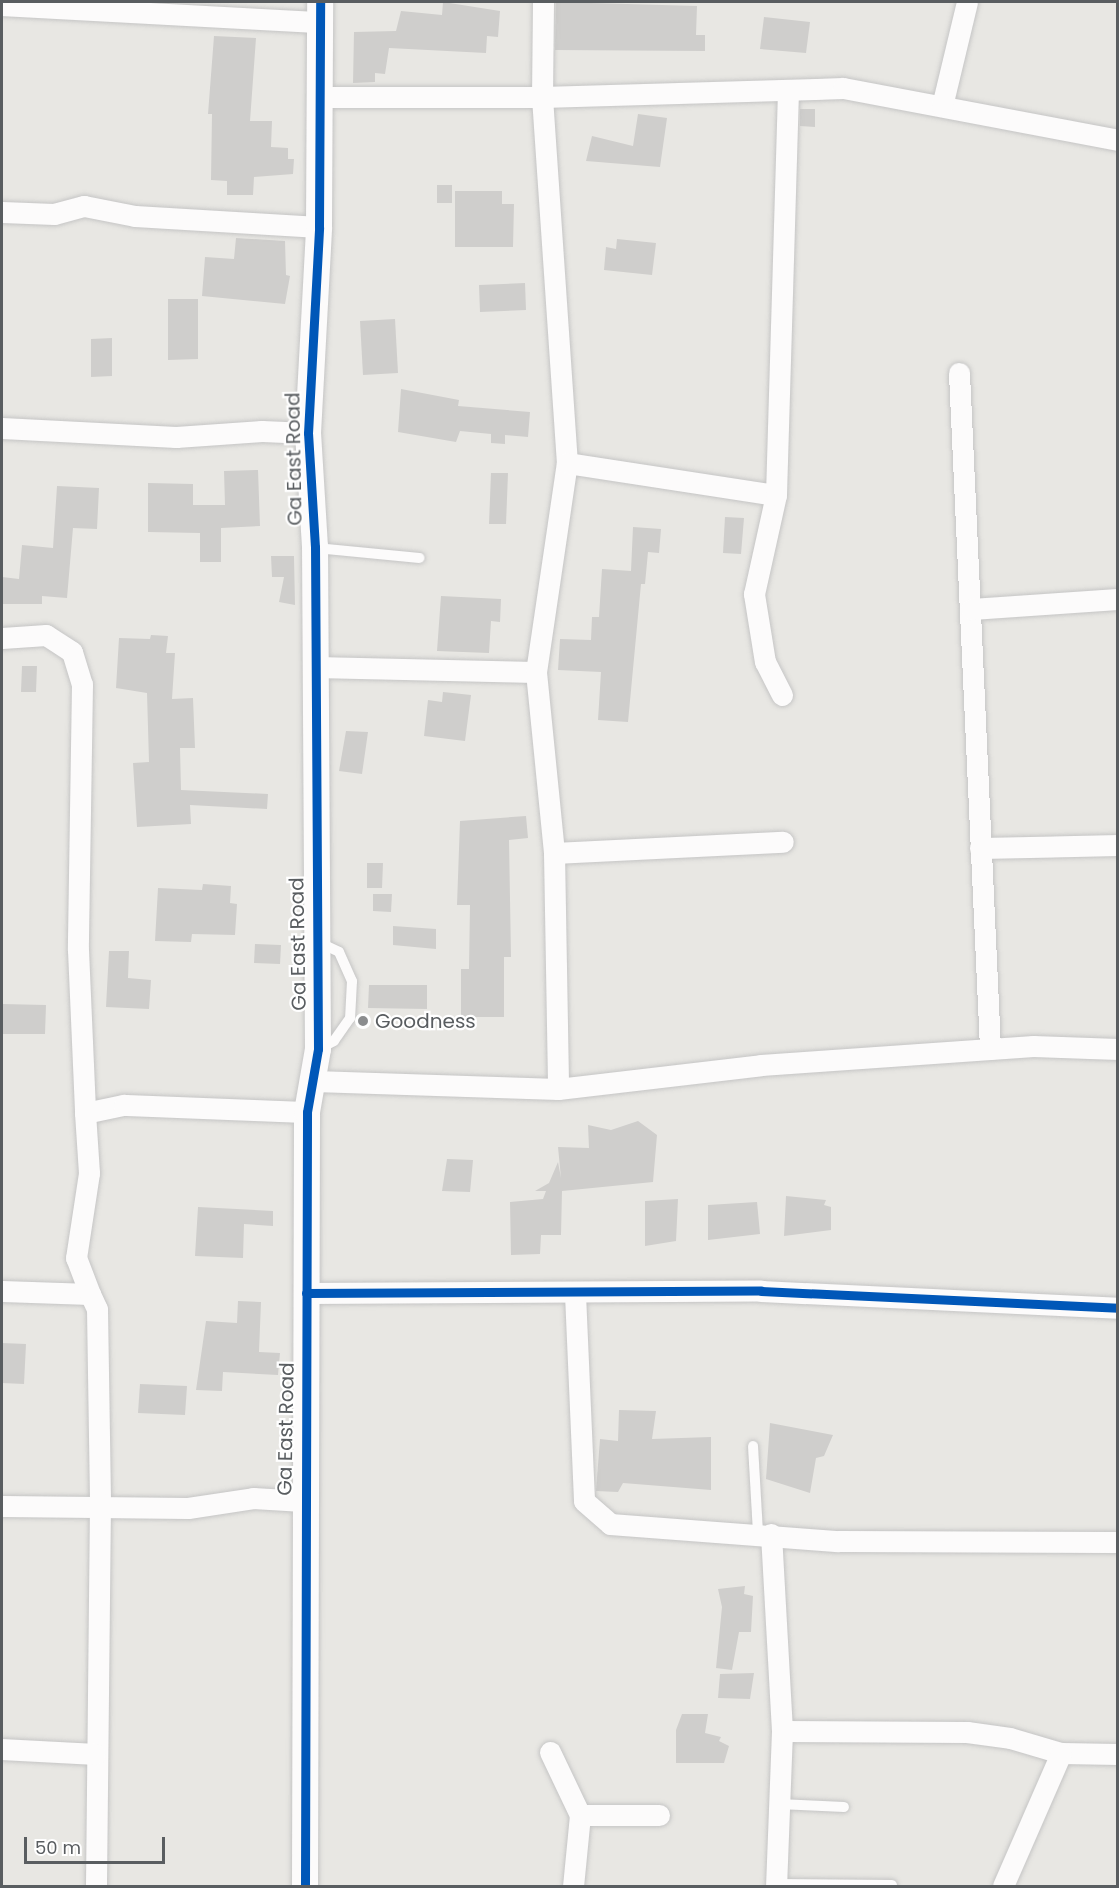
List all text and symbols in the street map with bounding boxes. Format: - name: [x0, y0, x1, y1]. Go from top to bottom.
- street label: Ga East Road: [281, 392, 307, 526]
- street label: Ga East Road: [285, 877, 311, 1011]
- place label: Goodness: [375, 1009, 476, 1033]
- marker: Goodness: [356, 1014, 370, 1028]
- street label: Ga East Road: [273, 1362, 299, 1496]
- scale bar: [27, 1825, 168, 1863]
- text: 50 m: [35, 1835, 81, 1860]

